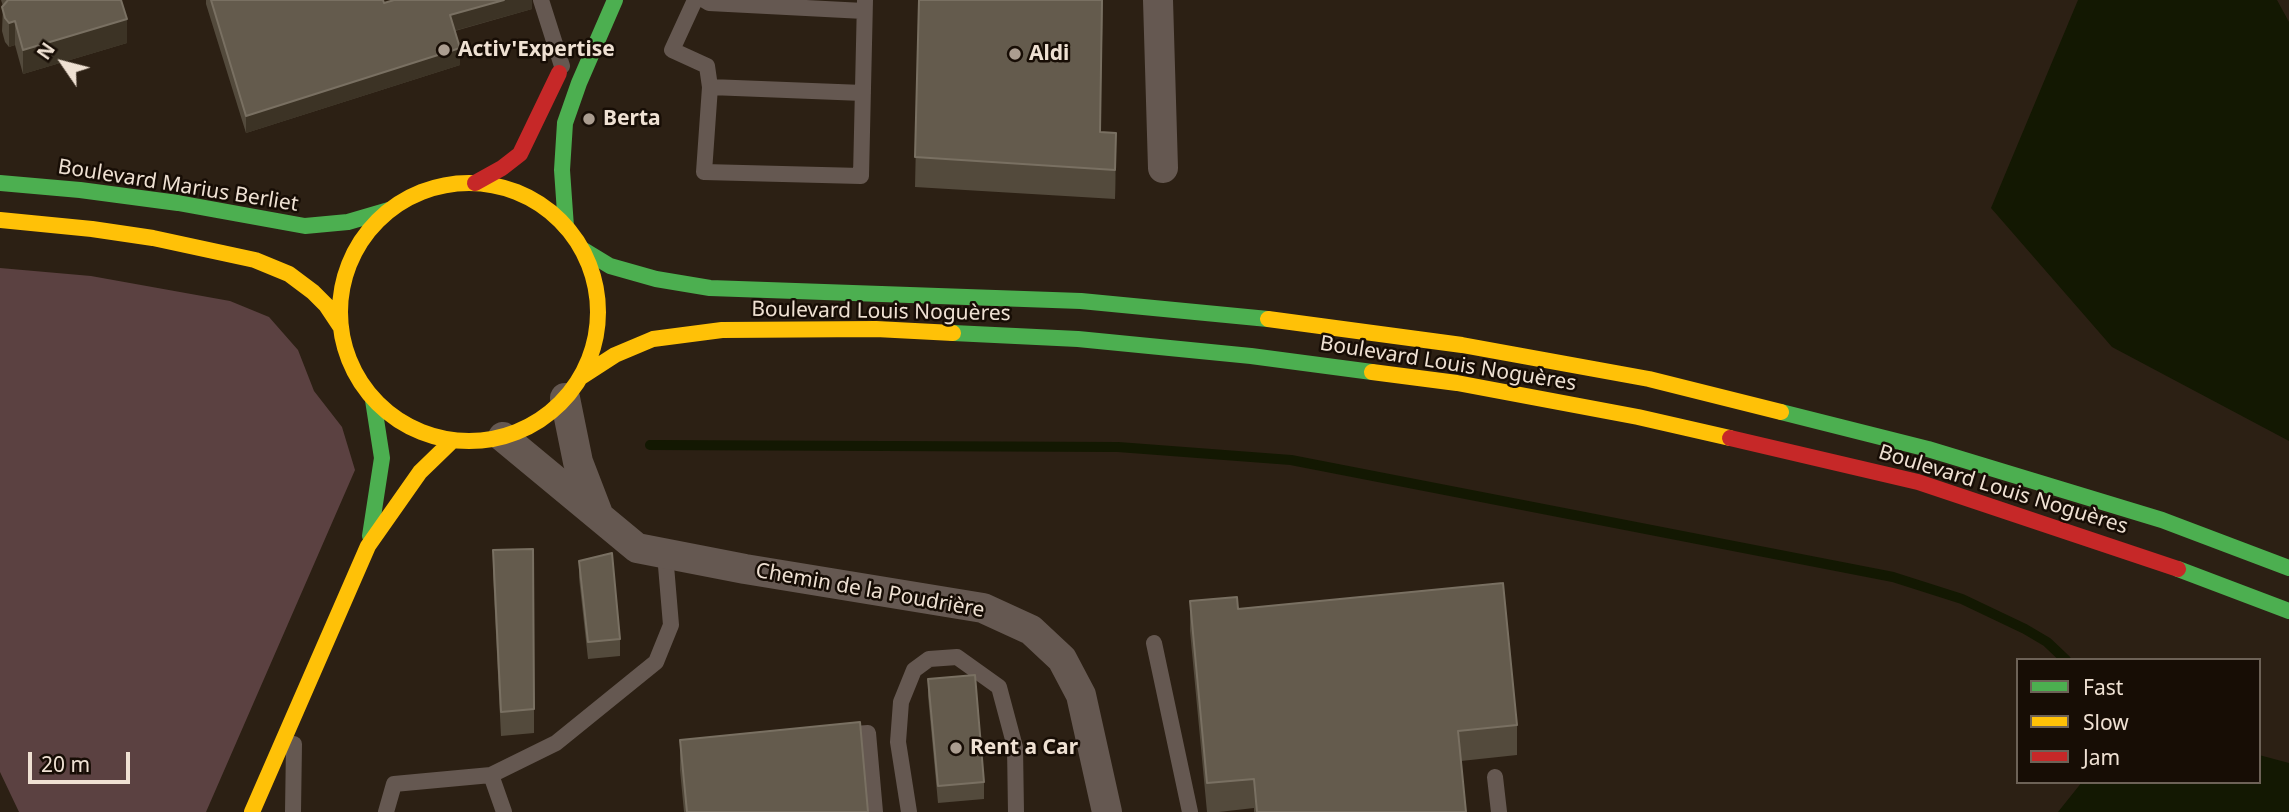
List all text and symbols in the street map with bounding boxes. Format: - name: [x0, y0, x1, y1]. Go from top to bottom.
- north arrow: [28, 28, 98, 98]
- text: N: [31, 37, 61, 65]
- place label: Activ'Expertise: [458, 37, 615, 63]
- place label: Aldi: [1029, 41, 1069, 67]
- marker: Activ'Expertise: [436, 42, 452, 58]
- marker: Aldi: [1007, 46, 1023, 62]
- place label: Berta: [603, 106, 661, 132]
- marker: Berta: [581, 111, 597, 127]
- street label: Boulevard Marius Berliet: [56, 155, 300, 217]
- street label: Boulevard Louis Noguères: [751, 297, 1011, 327]
- street label: Boulevard Louis Noguères: [1318, 331, 1578, 397]
- street label: Boulevard Louis Noguères: [1875, 440, 2131, 540]
- street label: Chemin de la Poudrière: [754, 558, 986, 624]
- legend: [2016, 658, 2261, 784]
- text: Fast: [2083, 673, 2123, 701]
- text: Slow: [2083, 708, 2129, 736]
- place label: Rent a Car: [970, 735, 1078, 761]
- scale bar: [32, 738, 133, 782]
- marker: Rent a Car: [948, 740, 964, 756]
- text: Jam: [2083, 743, 2120, 771]
- text: 20 m: [41, 750, 90, 778]

